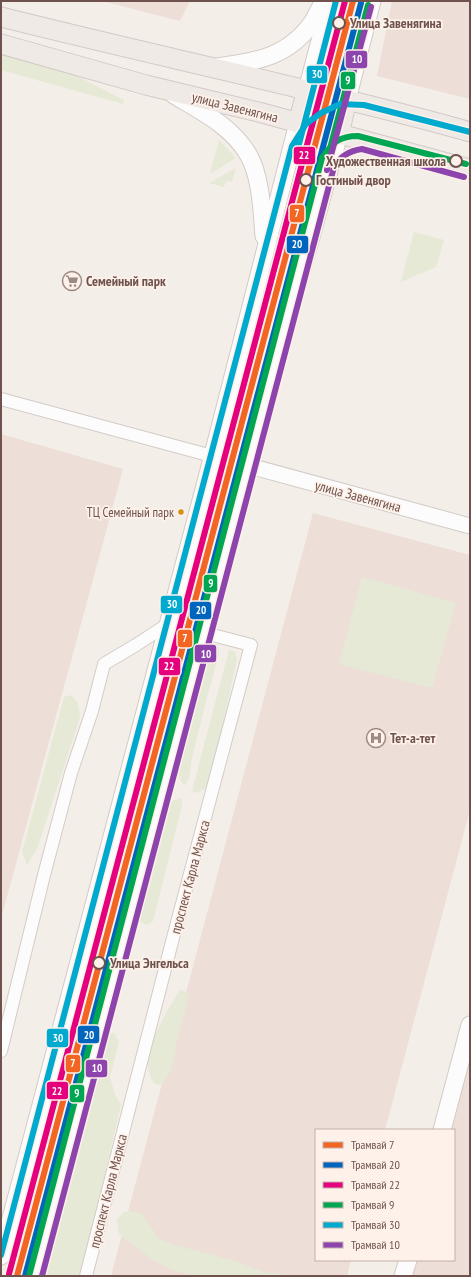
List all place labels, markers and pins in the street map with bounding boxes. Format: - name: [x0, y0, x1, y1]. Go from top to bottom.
- place label: Улица Завенягина: [349, 14, 442, 32]
- marker: Улица Завенягина: [332, 16, 346, 30]
- place label: Художественная школа: [326, 152, 446, 170]
- marker: Художественная школа: [449, 154, 463, 168]
- place label: Гостиный двор: [316, 171, 391, 189]
- marker: Гостиный двор: [299, 173, 313, 187]
- supermarket icon: Семейный парк: [61, 270, 83, 292]
- place label: Семейный парк: [86, 272, 166, 290]
- place label: ТЦ Семейный парк: [87, 504, 174, 521]
- marker: ТЦ Семейный парк: [176, 507, 186, 517]
- hospital icon: Тет-а-тет: [365, 727, 387, 749]
- place label: Тет-а-тет: [390, 729, 436, 747]
- place label: Улица Энгельса: [109, 954, 189, 972]
- marker: Улица Энгельса: [92, 956, 106, 970]

